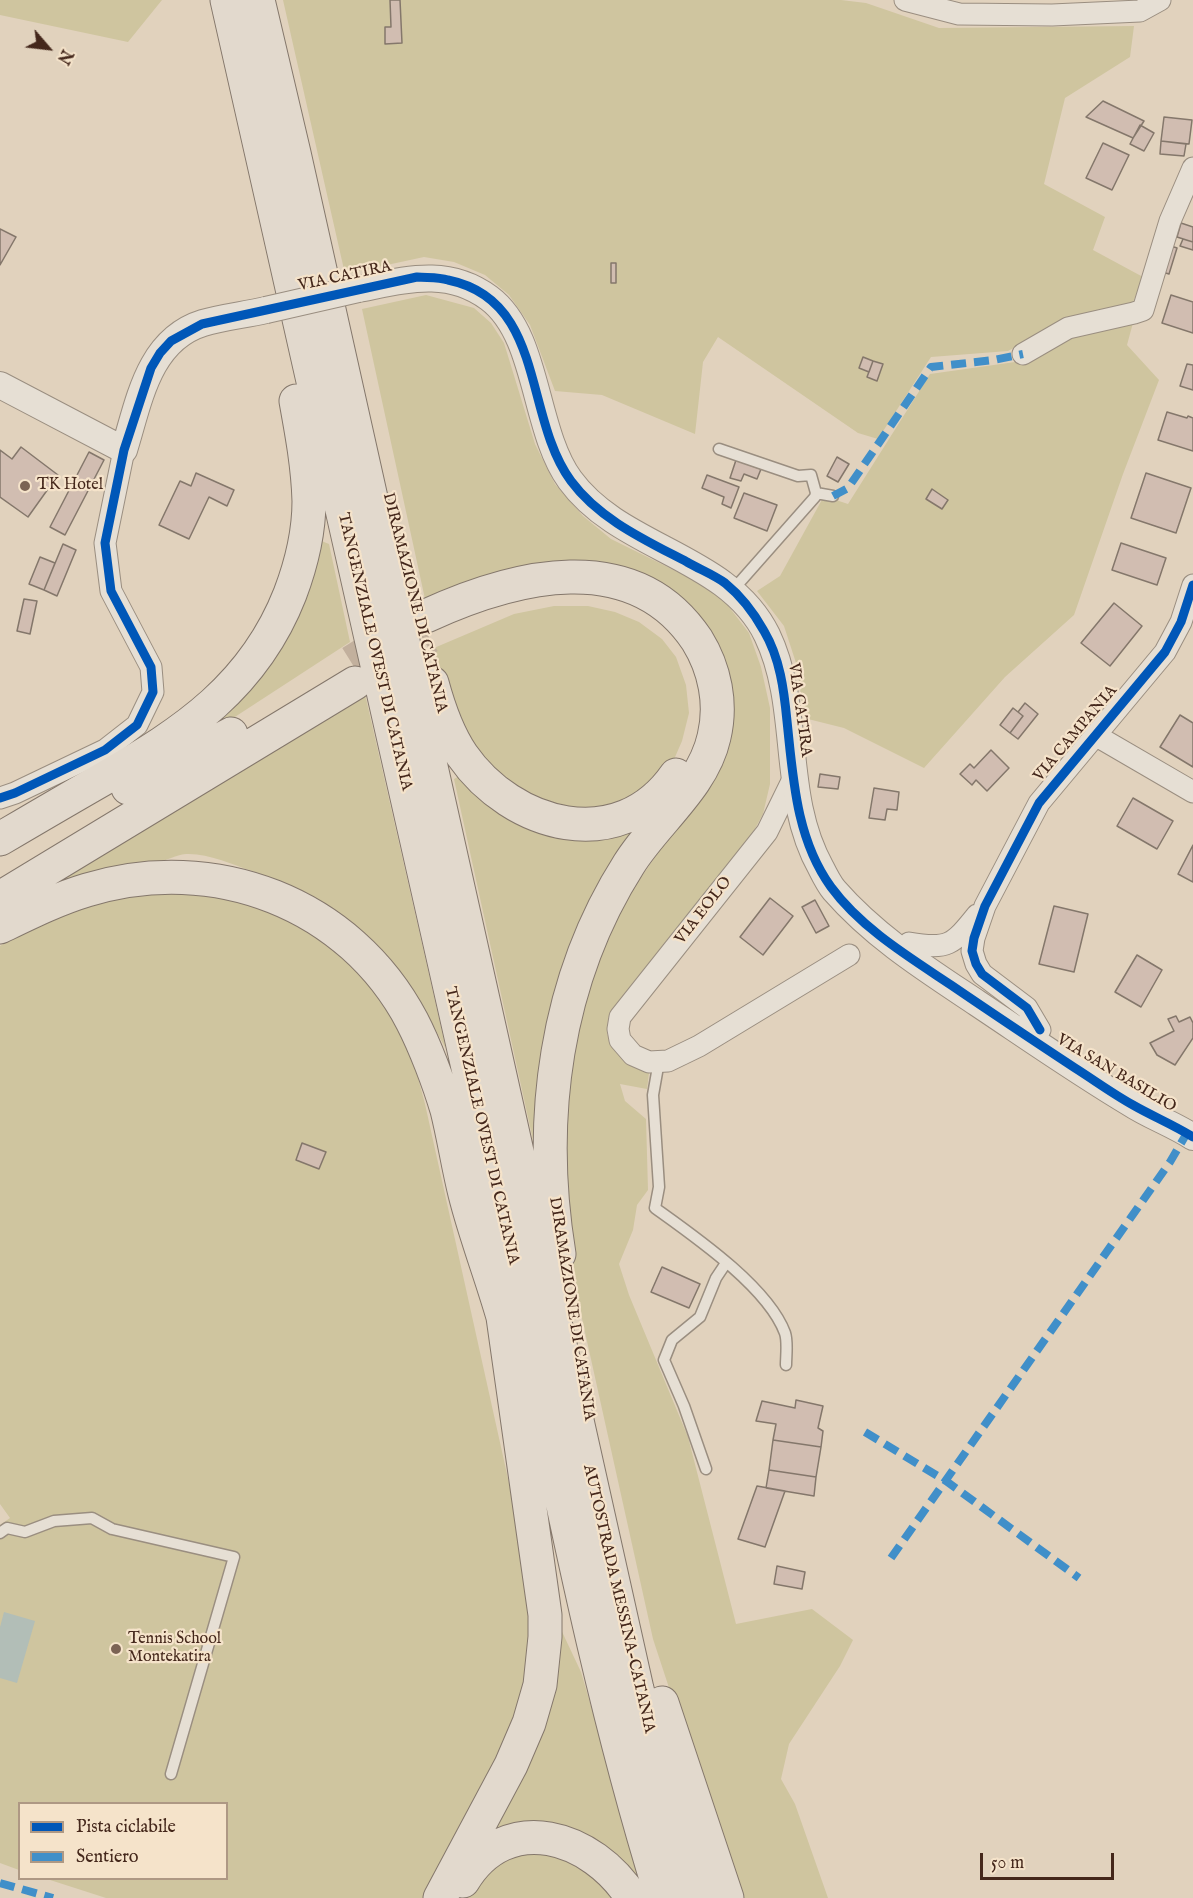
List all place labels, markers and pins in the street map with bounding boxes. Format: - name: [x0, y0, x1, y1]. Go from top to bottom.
- place label: TK Hotel: [37, 476, 103, 496]
- marker: TK Hotel: [18, 479, 32, 493]
- place label: Tennis School Montekatira: [128, 1630, 221, 1668]
- marker: Tennis School Montekatira: [109, 1642, 123, 1656]

